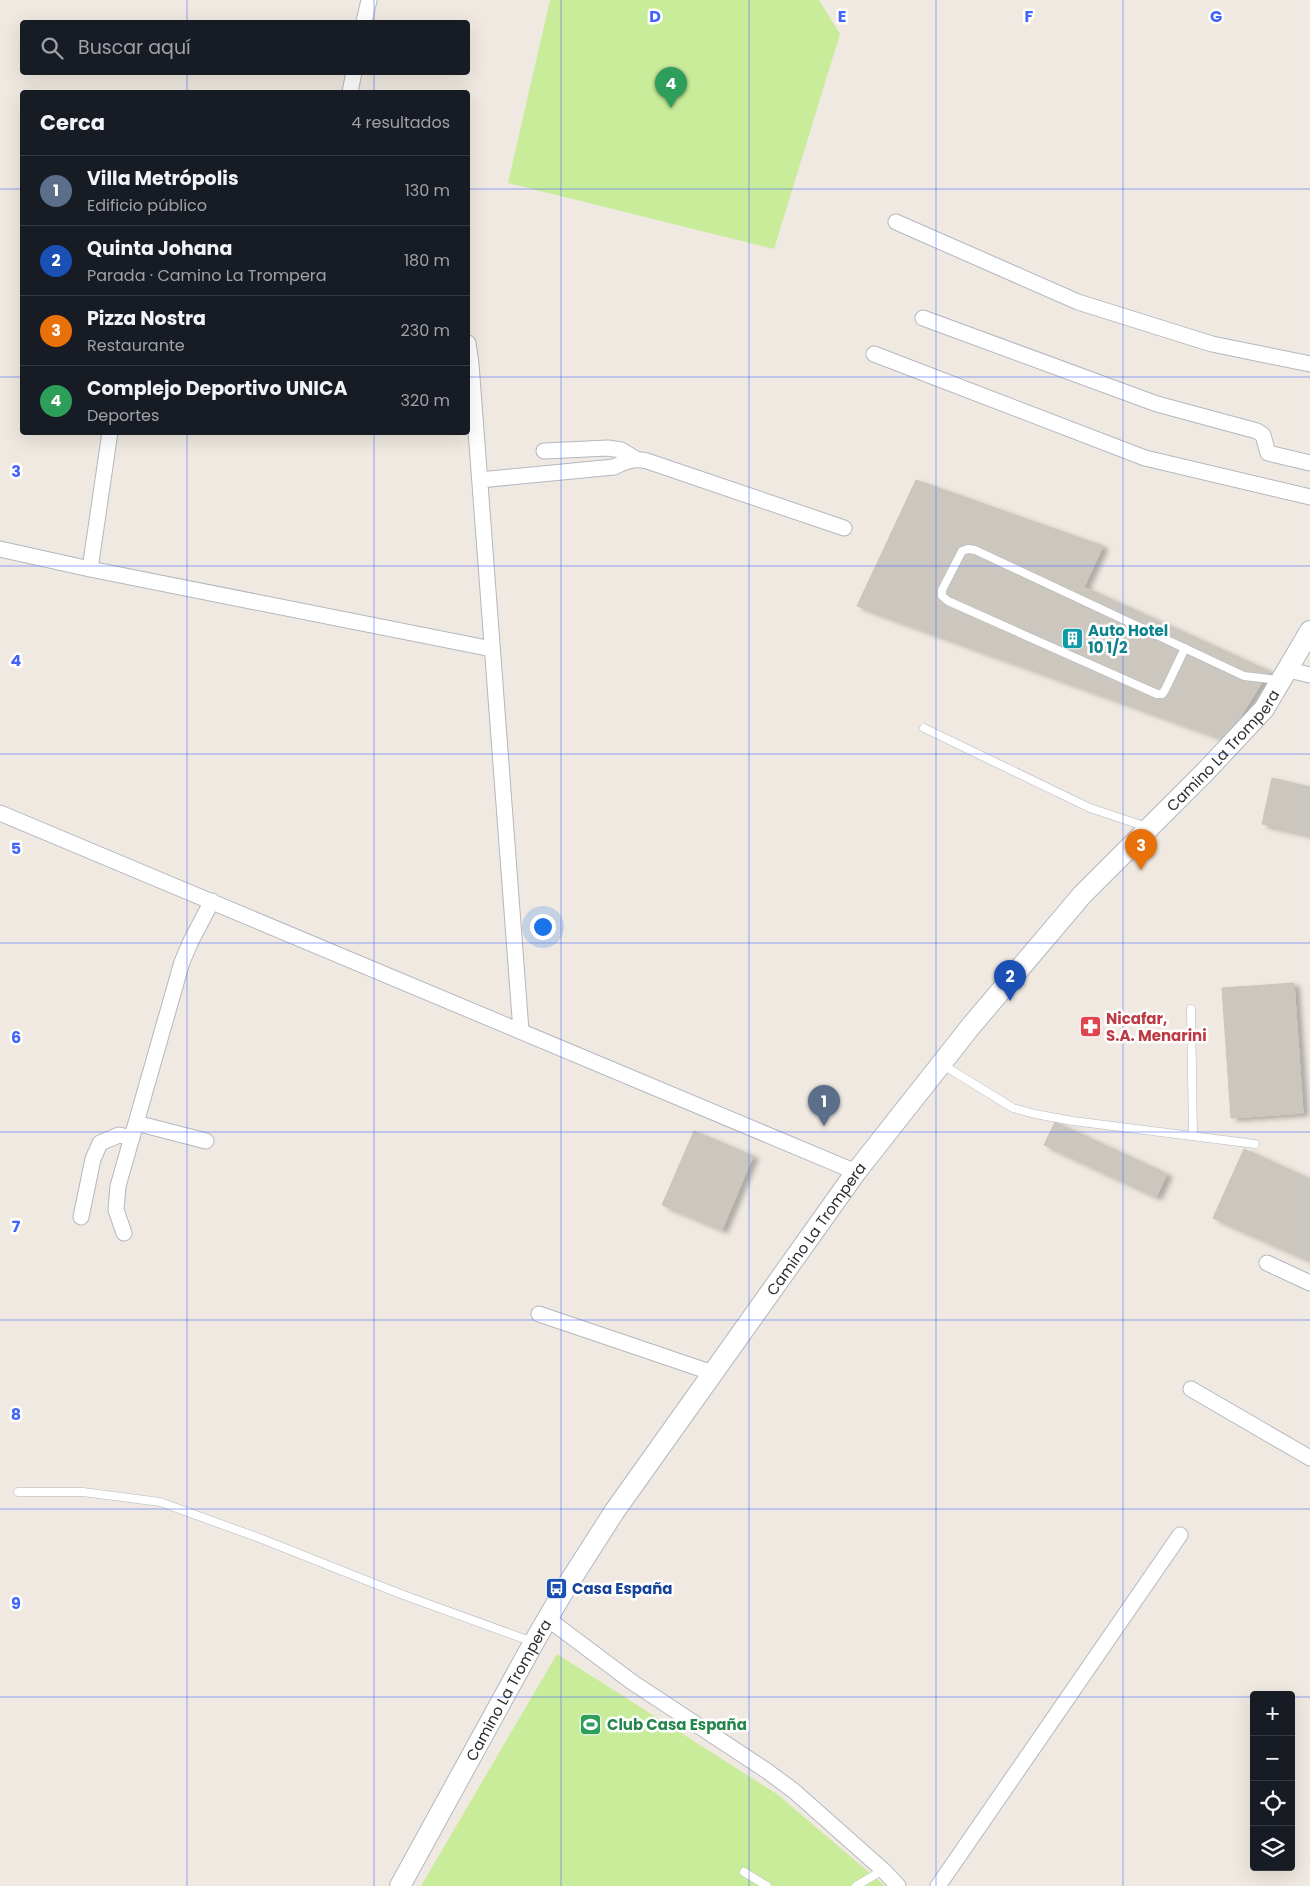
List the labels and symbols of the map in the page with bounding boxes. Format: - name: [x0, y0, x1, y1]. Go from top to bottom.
- text: D: [649, 5, 661, 28]
- text: E: [838, 5, 846, 28]
- text: F: [1025, 5, 1034, 28]
- text: G: [1210, 5, 1222, 28]
- pin: 4: [655, 67, 687, 108]
- text: 3: [11, 460, 21, 483]
- place label: Auto Hotel 10 1/2: [1088, 620, 1168, 658]
- building icon: Auto Hotel 10 1/2: [1060, 627, 1084, 651]
- text: 4: [11, 649, 22, 672]
- street label: Camino La Trompera: [1161, 685, 1284, 816]
- pin: 3: [1125, 829, 1157, 870]
- text: 5: [11, 837, 21, 860]
- your location: [530, 914, 556, 940]
- pin: 2: [994, 960, 1026, 1001]
- place label: Nicafar, S.A. Menarini: [1106, 1008, 1207, 1046]
- pharmacy icon: Nicafar, S.A. Menarini: [1078, 1015, 1102, 1039]
- text: 6: [11, 1026, 21, 1049]
- pin: 1: [808, 1085, 840, 1126]
- street label: Camino La Trompera: [761, 1158, 870, 1299]
- text: 7: [12, 1215, 21, 1238]
- text: 8: [11, 1403, 21, 1426]
- bus stop icon: Casa España: [544, 1576, 568, 1600]
- place label: Casa España: [572, 1578, 673, 1599]
- text: 9: [11, 1592, 21, 1615]
- street label: Camino La Trompera: [460, 1615, 556, 1764]
- sports icon: Club Casa España: [579, 1712, 603, 1736]
- place label: Club Casa España: [607, 1714, 747, 1735]

